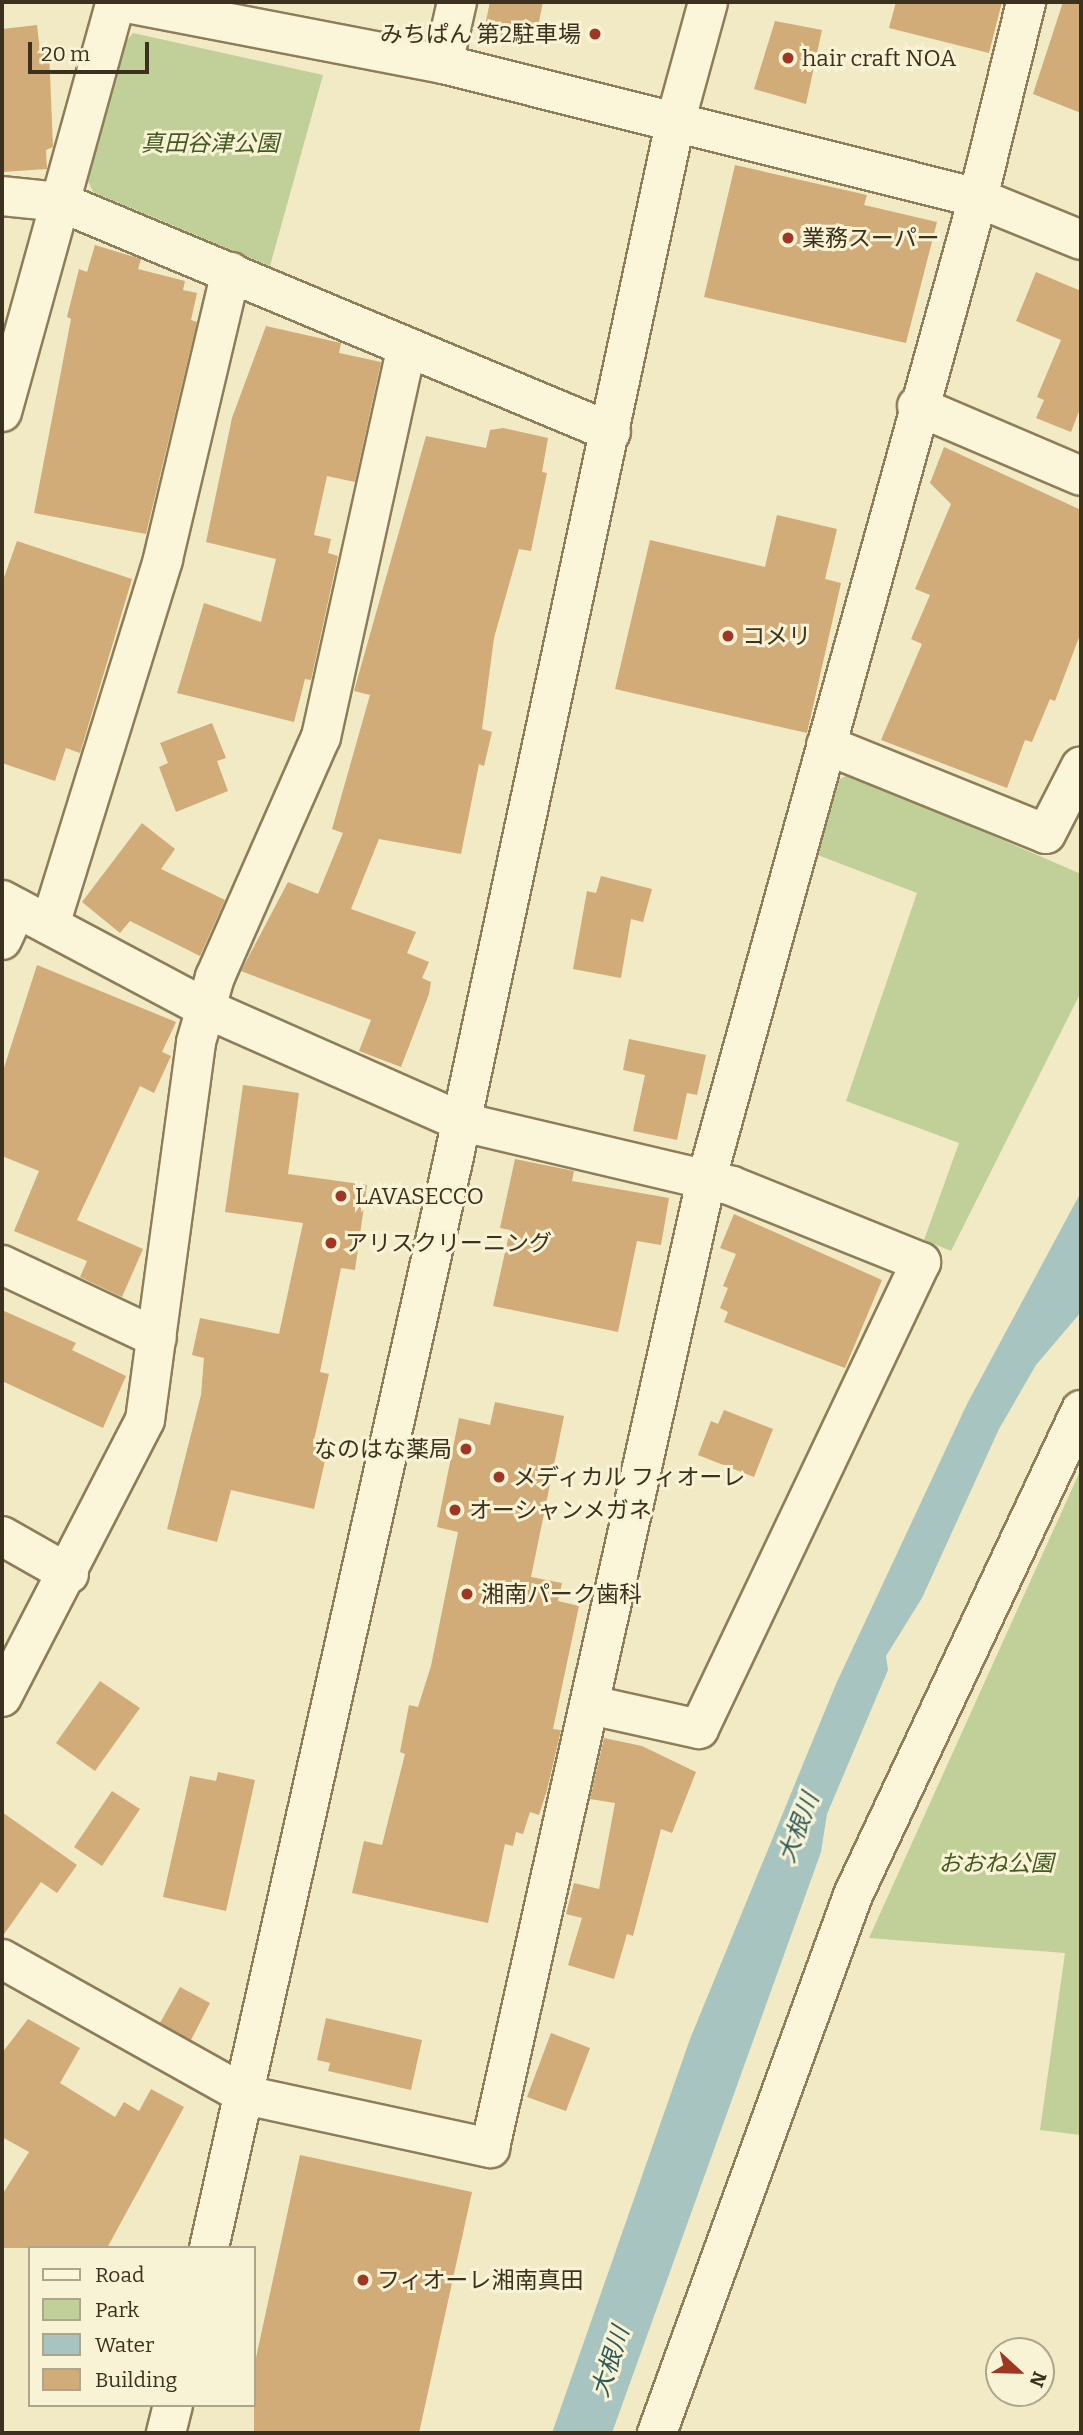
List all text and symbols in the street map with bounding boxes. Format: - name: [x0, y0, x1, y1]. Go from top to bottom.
- place label: みちぱん 第2駐車場: [380, 20, 581, 48]
- marker: みちぱん 第2駐車場: [587, 26, 603, 42]
- scale bar: [32, 28, 152, 72]
- text: 20 m: [41, 41, 90, 67]
- place label: hair craft NOA: [802, 44, 956, 72]
- marker: hair craft NOA: [780, 50, 796, 66]
- park label: 真田谷津公園: [141, 129, 279, 157]
- place label: 業務スーパー: [802, 224, 940, 252]
- marker: 業務スーパー: [780, 230, 796, 246]
- place label: コメリ: [742, 622, 811, 650]
- marker: コメリ: [720, 628, 736, 644]
- place label: LAVASECCO: [355, 1182, 484, 1210]
- marker: LAVASECCO: [333, 1188, 349, 1204]
- place label: アリスクリーニング: [345, 1229, 552, 1257]
- marker: アリスクリーニング: [323, 1235, 339, 1251]
- place label: なのはな薬局: [314, 1435, 452, 1463]
- marker: なのはな薬局: [458, 1441, 474, 1457]
- place label: メディカル フィオーレ: [513, 1463, 748, 1491]
- marker: メディカル フィオーレ: [491, 1469, 507, 1485]
- place label: オーシャンメガネ: [469, 1496, 653, 1524]
- marker: オーシャンメガネ: [447, 1502, 463, 1518]
- place label: 湘南パーク歯科: [481, 1580, 642, 1608]
- marker: 湘南パーク歯科: [459, 1586, 475, 1602]
- water label: 大根川: [773, 1789, 825, 1867]
- park label: おおね公園: [939, 1849, 1053, 1877]
- legend: [28, 2246, 256, 2407]
- text: Road: [95, 2262, 144, 2288]
- place label: フィオーレ湘南真田: [377, 2266, 584, 2294]
- marker: フィオーレ湘南真田: [355, 2272, 371, 2288]
- text: Park: [95, 2297, 139, 2323]
- water label: 大根川: [586, 2323, 636, 2401]
- text: Water: [95, 2332, 154, 2358]
- north arrow: [985, 2337, 1055, 2407]
- text: Building: [95, 2367, 177, 2393]
- text: N: [1025, 2368, 1051, 2390]

